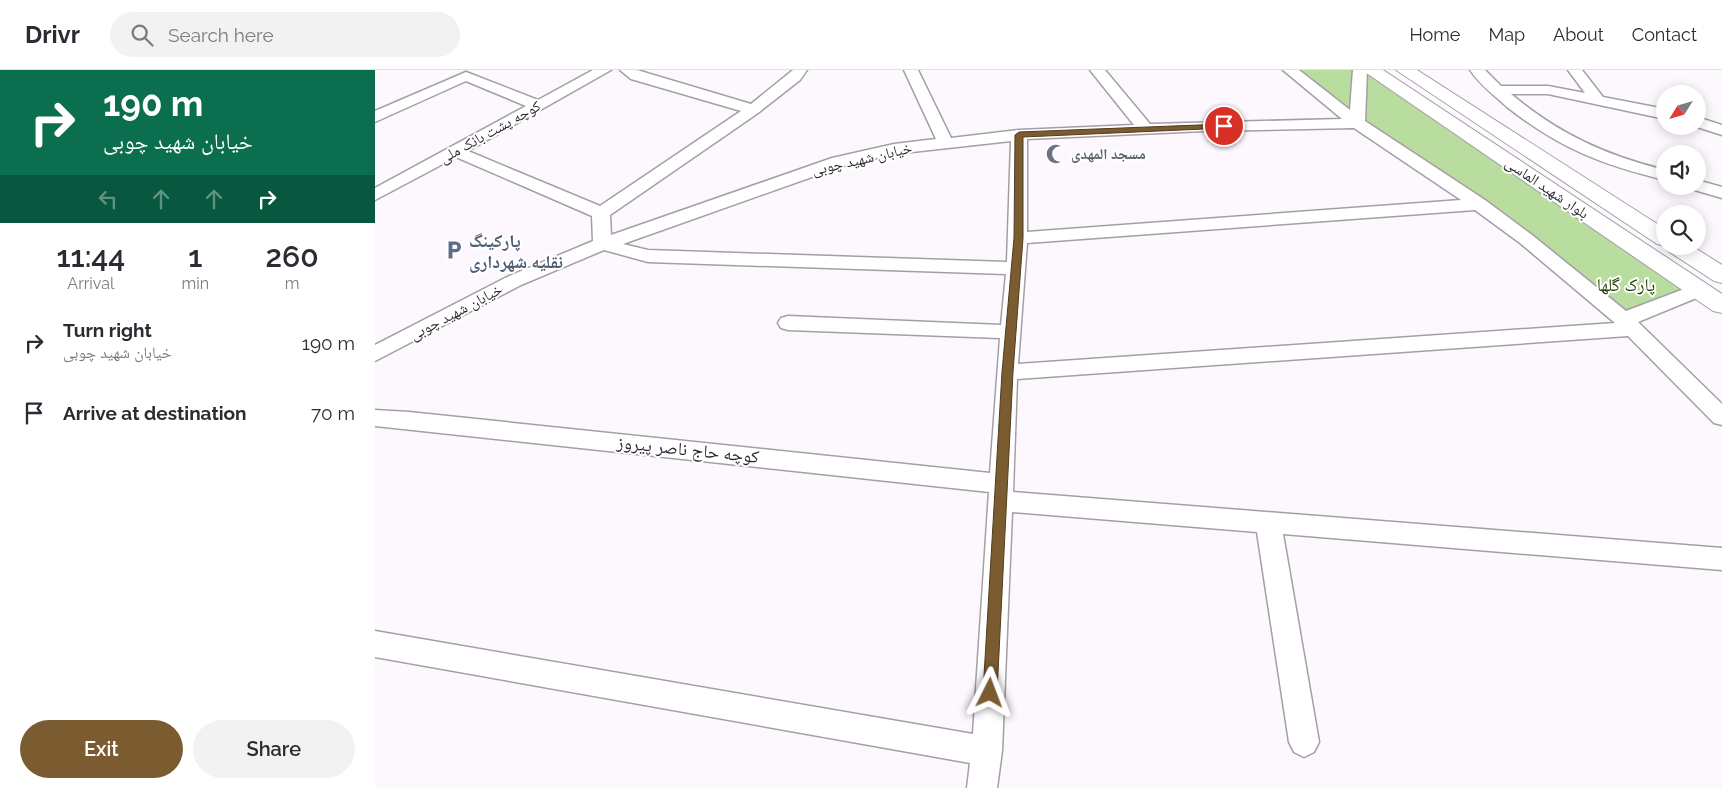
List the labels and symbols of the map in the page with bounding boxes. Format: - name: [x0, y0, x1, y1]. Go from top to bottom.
- north arrow: [1656, 85, 1706, 135]
- street label: کوچه پشت بانک ملی: [436, 97, 544, 168]
- pin: [1203, 105, 1245, 147]
- street label: خیابان شهید چوبی: [810, 139, 914, 180]
- mosque icon: مسجد المهدی: [1045, 143, 1067, 165]
- place label: مسجد المهدی: [1071, 145, 1146, 163]
- street label: بلوار شهید الماسی: [1501, 153, 1592, 223]
- place label: پارکینگ نقلیه شهرداری: [469, 230, 563, 273]
- parking icon: پارکینگ نقلیه شهرداری: [443, 239, 465, 261]
- park label: پارک گلها: [1597, 274, 1655, 296]
- street label: خیابان شهید چوبی: [407, 280, 506, 345]
- street label: کوچه حاج ناصر پیروز: [615, 431, 761, 469]
- position arrow: [963, 666, 1015, 718]

